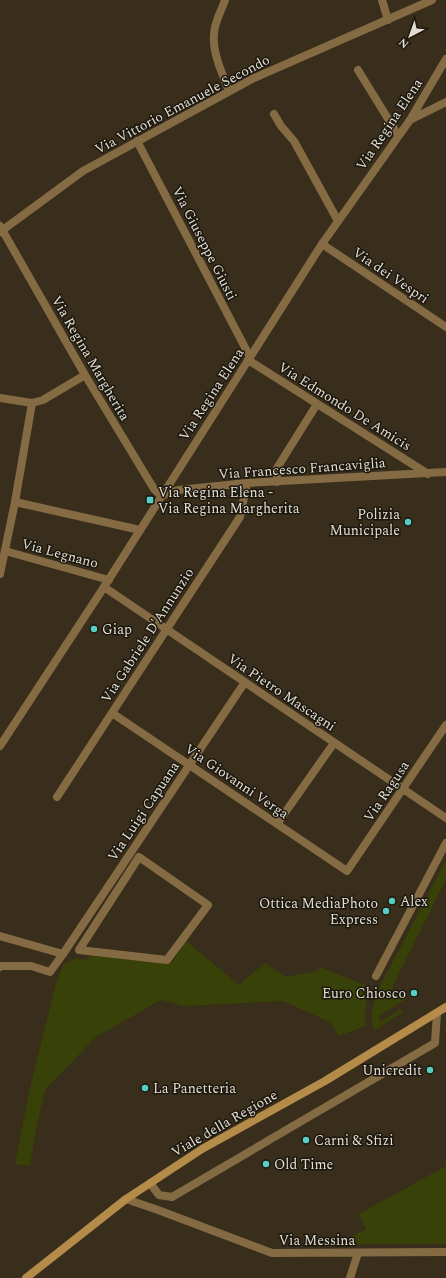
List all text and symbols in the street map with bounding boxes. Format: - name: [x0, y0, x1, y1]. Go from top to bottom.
- north arrow: [390, 16, 430, 56]
- text: N: [395, 34, 413, 53]
- street label: Via Vittorio Emanuele Secondo: [91, 49, 274, 160]
- street label: Via Regina Elena: [351, 74, 428, 174]
- street label: Via Giuseppe Giusti: [167, 183, 242, 304]
- street label: Via dei Vespri: [348, 242, 433, 309]
- street label: Via Regina Margherita: [46, 292, 135, 425]
- street label: Via Regina Elena: [174, 344, 249, 445]
- street label: Via Edmondo De Amicis: [274, 357, 416, 456]
- street label: Via Francesco Francaviglia: [218, 452, 387, 485]
- place label: Via Regina Elena - Via Regina Margherita: [158, 482, 300, 519]
- marker: Via Regina Elena - Via Regina Margherita: [145, 495, 155, 505]
- place label: Polizia Municipale: [329, 504, 400, 541]
- marker: Polizia Municipale: [403, 517, 413, 527]
- street label: Via Legnano: [19, 533, 101, 574]
- street label: Via Gabriele D'Annunzio: [96, 564, 199, 707]
- place label: Giap: [102, 619, 132, 640]
- marker: Giap: [89, 624, 99, 634]
- street label: Via Pietro Mascagni: [223, 648, 340, 737]
- street label: Via Giovanni Verga: [180, 739, 293, 824]
- street label: Via Ragusa: [358, 756, 415, 826]
- street label: Via Luigi Capuana: [102, 757, 185, 865]
- place label: Alex: [400, 891, 428, 912]
- place label: Ottica MediaPhoto Express: [259, 893, 378, 930]
- marker: Alex: [387, 896, 397, 906]
- marker: Ottica MediaPhoto Express: [381, 906, 391, 916]
- place label: Euro Chiosco: [322, 983, 406, 1004]
- marker: Euro Chiosco: [409, 988, 419, 998]
- place label: Unicredit: [362, 1060, 422, 1081]
- marker: Unicredit: [425, 1065, 435, 1075]
- place label: La Panetteria: [153, 1078, 236, 1099]
- marker: La Panetteria: [140, 1083, 150, 1093]
- street label: Viale della Regione: [167, 1084, 281, 1162]
- place label: Carni & Sfizi: [314, 1130, 394, 1151]
- marker: Carni & Sfizi: [301, 1135, 311, 1145]
- place label: Old Time: [274, 1154, 334, 1175]
- marker: Old Time: [261, 1159, 271, 1169]
- street label: Via Messina: [279, 1230, 355, 1251]

